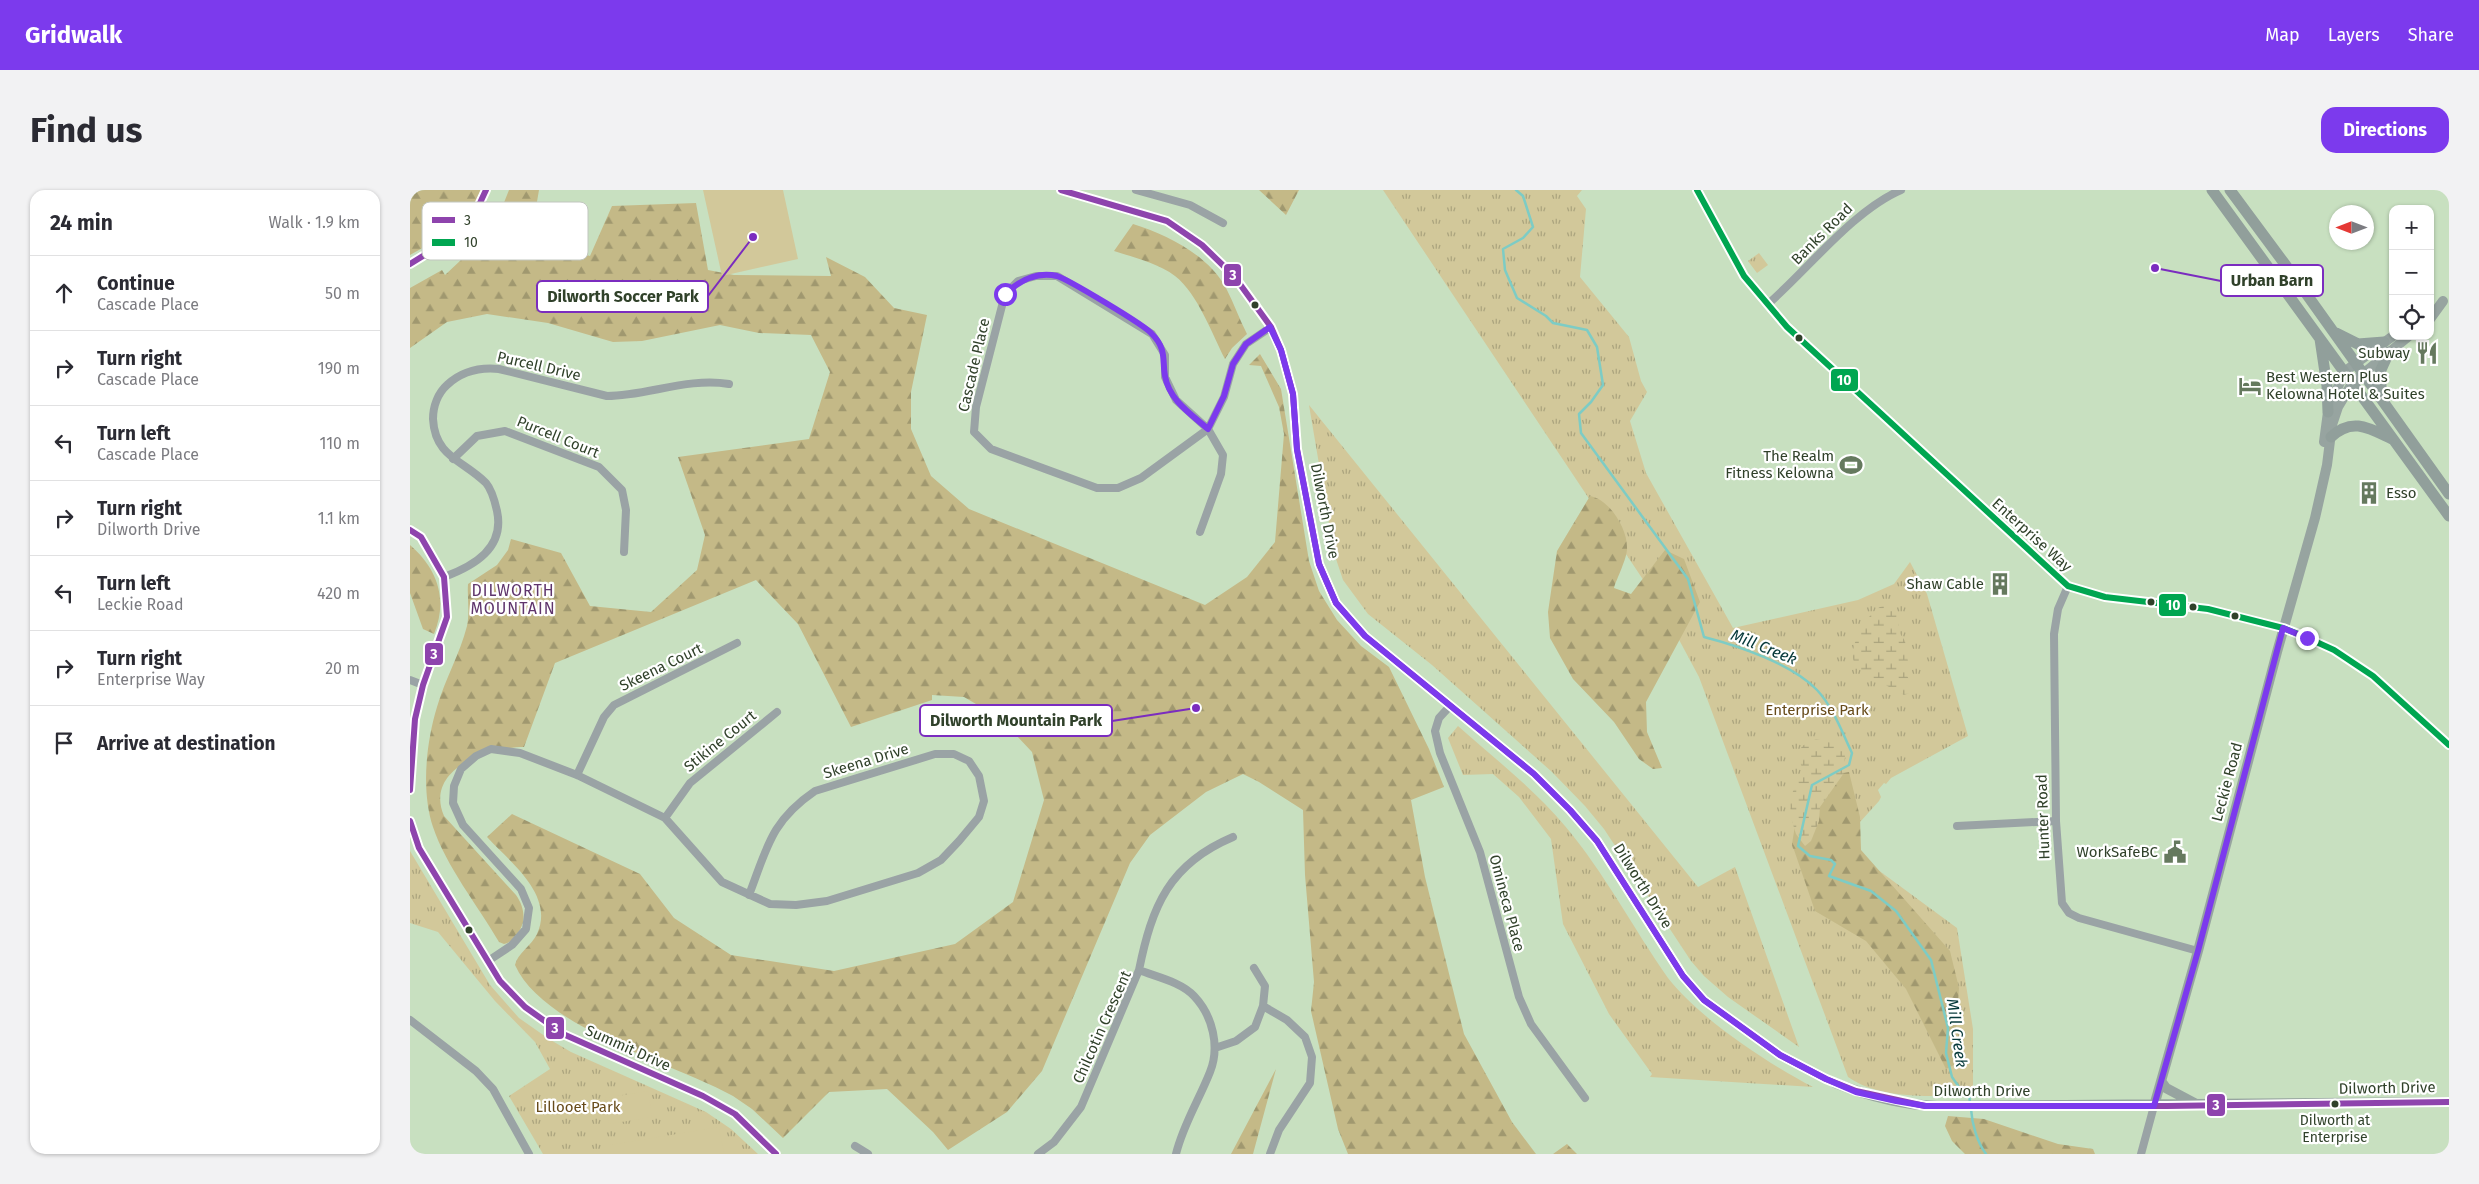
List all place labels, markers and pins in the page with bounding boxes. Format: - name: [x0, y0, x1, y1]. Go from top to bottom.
- callout: Urban Barn: [2221, 265, 2323, 296]
- callout: Dilworth Soccer Park: [537, 281, 708, 312]
- unlabelled marker: [1250, 300, 1260, 310]
- unlabelled marker: [1794, 333, 1804, 343]
- restaurant icon: Subway: [2414, 340, 2440, 366]
- place label: Subway: [2358, 344, 2411, 362]
- place label: Best Western Plus Kelowna Hotel & Suites: [2266, 368, 2425, 403]
- hotel icon: Best Western Plus Kelowna Hotel & Suites: [2237, 373, 2263, 399]
- place label: The Realm Fitness Kelowna: [1725, 447, 1834, 482]
- sports icon: The Realm Fitness Kelowna: [1838, 452, 1864, 478]
- building icon: Esso: [2356, 480, 2382, 506]
- place label: Esso: [2386, 484, 2417, 502]
- building icon: Shaw Cable: [1987, 571, 2013, 597]
- place label: Shaw Cable: [1906, 575, 1984, 593]
- unlabelled marker: [2146, 597, 2156, 607]
- unlabelled marker: [2188, 602, 2198, 612]
- unlabelled marker: [2230, 611, 2240, 621]
- callout: Dilworth Mountain Park: [920, 705, 1112, 736]
- public building icon: WorkSafeBC: [2162, 839, 2188, 865]
- place label: WorkSafeBC: [2077, 843, 2159, 861]
- unlabelled marker: [464, 925, 474, 935]
- marker: Dilworth at Enterprise: [2330, 1099, 2340, 1109]
- place label: Dilworth at Enterprise: [2300, 1112, 2371, 1146]

